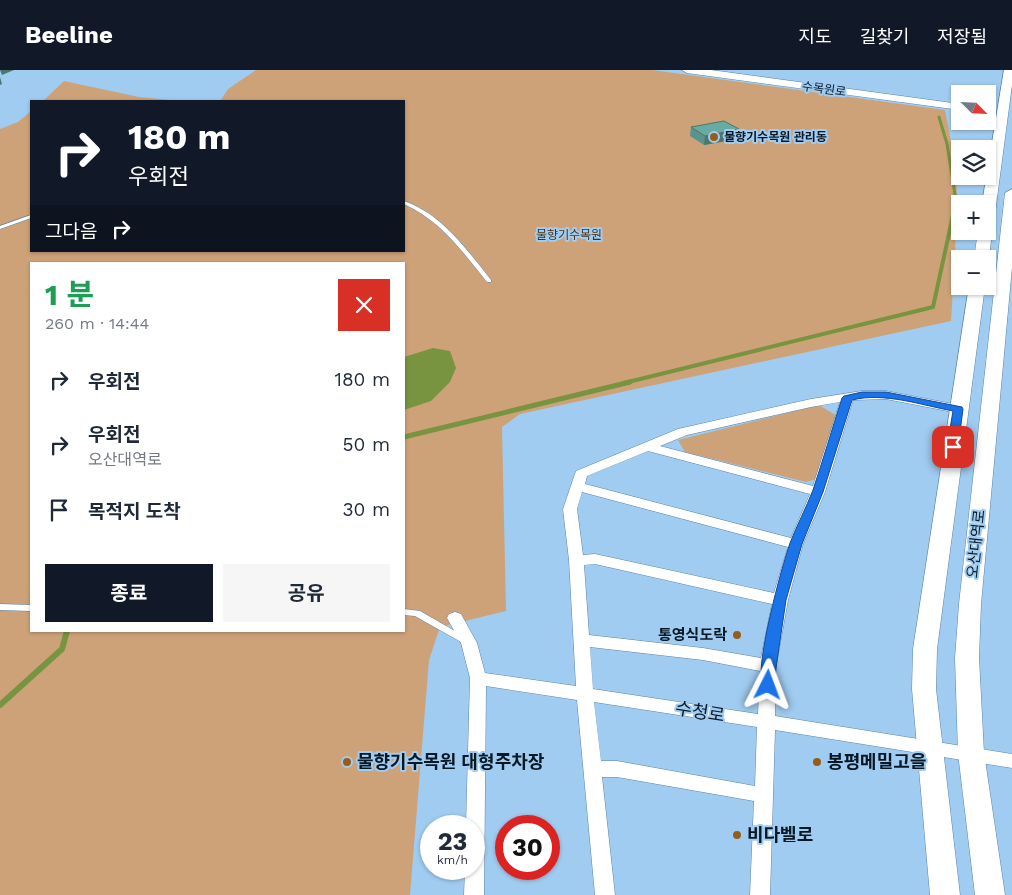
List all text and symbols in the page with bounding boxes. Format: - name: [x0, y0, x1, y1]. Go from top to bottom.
- text: Beeline: [25, 21, 113, 49]
- text: 지도: [799, 26, 832, 47]
- text: 길찾기: [860, 26, 909, 47]
- text: 저장됨: [937, 26, 987, 47]
- street label: 수목원로: [801, 79, 847, 99]
- north arrow: [951, 85, 996, 130]
- map controls: [951, 85, 996, 295]
- text: 180 m: [128, 116, 231, 158]
- icon: right: [45, 120, 110, 185]
- place label: 물향기수목원 관리동: [724, 130, 827, 144]
- marker: 물향기수목원 관리동: [708, 131, 720, 143]
- button: layers: [951, 140, 996, 185]
- text: 우회전: [128, 164, 189, 189]
- button: +: [951, 195, 996, 240]
- icon: right: [107, 215, 135, 243]
- text: 그다음: [45, 220, 97, 243]
- park label: 물향기수목원: [536, 228, 602, 242]
- button: −: [951, 250, 996, 295]
- text: 1 분: [45, 277, 94, 312]
- button: close: [338, 279, 390, 331]
- text: 260 m · 14:44: [45, 314, 149, 333]
- icon: right: [45, 366, 73, 394]
- text: 180 m: [334, 368, 390, 391]
- text: 우회전: [88, 370, 140, 393]
- text: 우회전: [88, 423, 140, 446]
- pin: [932, 426, 974, 468]
- icon: right: [45, 431, 73, 459]
- text: 50 m: [343, 433, 390, 456]
- icon: arrive: [939, 433, 967, 461]
- text: 오산대역로: [88, 450, 162, 469]
- icon: arrive: [45, 496, 73, 524]
- text: 30 m: [343, 498, 390, 521]
- text: 목적지 도착: [88, 500, 181, 523]
- street label: 오산대역로: [963, 509, 989, 579]
- button: 종료: [45, 564, 213, 622]
- button: 공유: [223, 564, 390, 622]
- place label: 통영식도락: [658, 626, 727, 644]
- marker: 통영식도락: [731, 629, 743, 641]
- position arrow: [741, 658, 793, 710]
- street label: 수청로: [674, 697, 726, 726]
- place label: 물향기수목원 대형주차장: [357, 751, 545, 772]
- place label: 봉평메밀고을: [827, 751, 926, 772]
- marker: 물향기수목원 대형주차장: [341, 756, 353, 768]
- marker: 봉평메밀고을: [811, 756, 823, 768]
- speed limit sign: 30: [495, 815, 560, 880]
- place label: 비다벨로: [747, 824, 813, 845]
- text: 23: [438, 827, 467, 856]
- marker: 비다벨로: [731, 829, 743, 841]
- text: km/h: [437, 853, 468, 867]

